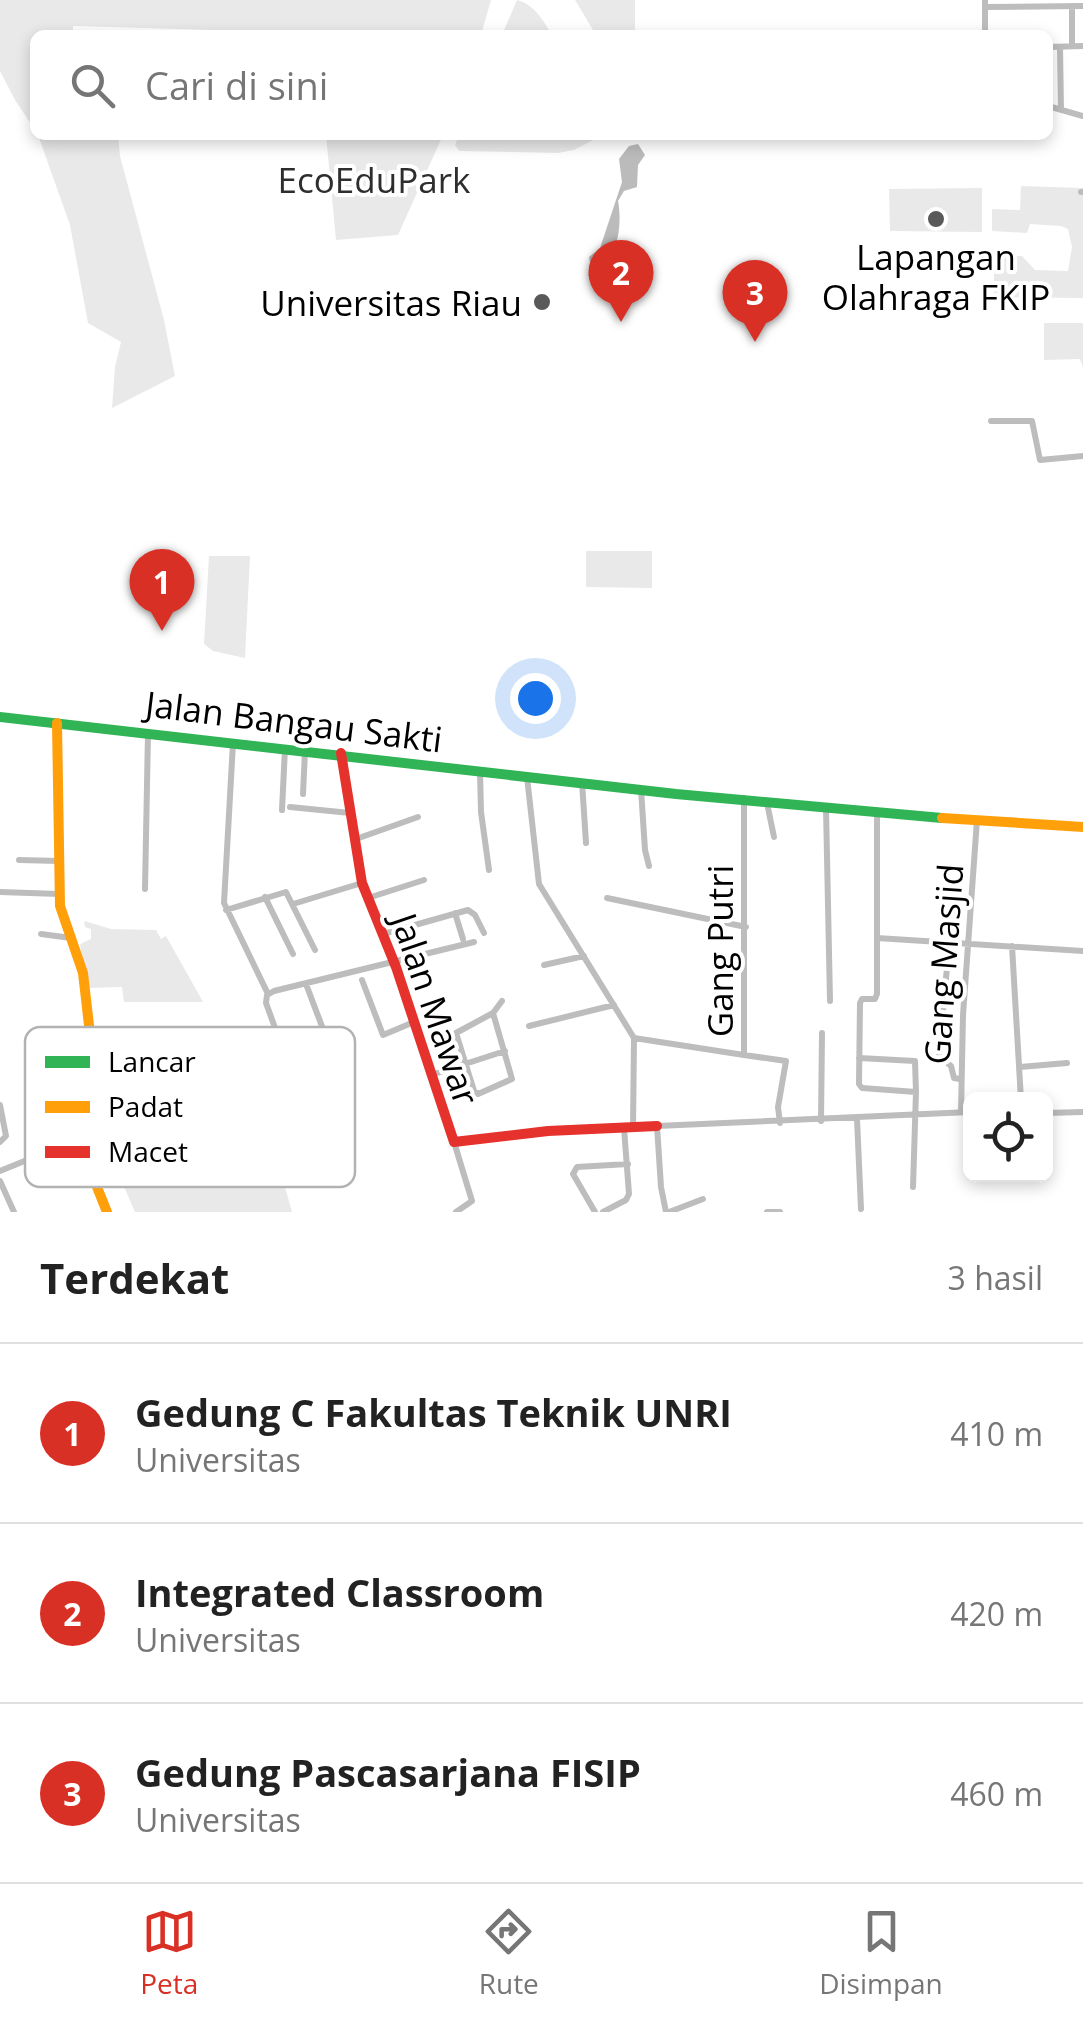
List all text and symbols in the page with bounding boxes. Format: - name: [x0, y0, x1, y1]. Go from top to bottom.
- search box: [30, 30, 1053, 140]
- icon: search: [65, 58, 120, 113]
- text: Cari di sini: [145, 59, 328, 111]
- park label: EcoEduPark: [278, 156, 471, 203]
- marker: Lapangan Olahraga FKIP: [925, 208, 947, 230]
- place label: Lapangan Olahraga FKIP: [822, 233, 1050, 320]
- pin: 2: [588, 240, 654, 322]
- pin: 3: [722, 260, 788, 342]
- place label: Universitas Riau: [260, 279, 522, 326]
- marker: Universitas Riau: [531, 291, 553, 313]
- pin: 1: [130, 548, 194, 631]
- your location: [510, 673, 561, 724]
- street label: Jalan Bangau Sakti: [140, 679, 445, 763]
- street label: Gang Masjid: [913, 862, 973, 1066]
- street label: Gang Putri: [696, 865, 743, 1037]
- street label: Jalan Mawar: [380, 904, 491, 1111]
- legend: [25, 1027, 355, 1187]
- text: Lancar: [108, 1042, 196, 1080]
- text: Padat: [108, 1087, 183, 1125]
- map controls: [963, 1092, 1053, 1182]
- button: locate: [963, 1092, 1053, 1182]
- text: Macet: [108, 1132, 188, 1170]
- text: Terdekat: [40, 1249, 229, 1306]
- text: 3 hasil: [948, 1256, 1043, 1299]
- text: Gedung C Fakultas Teknik UNRI: [135, 1386, 732, 1438]
- text: 1: [63, 1412, 82, 1455]
- text: 410 m: [950, 1412, 1043, 1455]
- text: Universitas: [135, 1438, 301, 1481]
- text: Integrated Classroom: [135, 1566, 544, 1618]
- text: 2: [63, 1592, 82, 1635]
- text: 420 m: [950, 1592, 1043, 1635]
- text: Universitas: [135, 1618, 301, 1661]
- text: Gedung Pascasarjana FISIP: [135, 1746, 641, 1798]
- text: 3: [63, 1772, 82, 1815]
- text: 460 m: [950, 1772, 1043, 1815]
- text: Universitas: [135, 1798, 301, 1841]
- tab: Peta: [140, 1904, 198, 2002]
- tab: Rute: [479, 1904, 539, 2002]
- tab: Disimpan: [819, 1904, 943, 2002]

